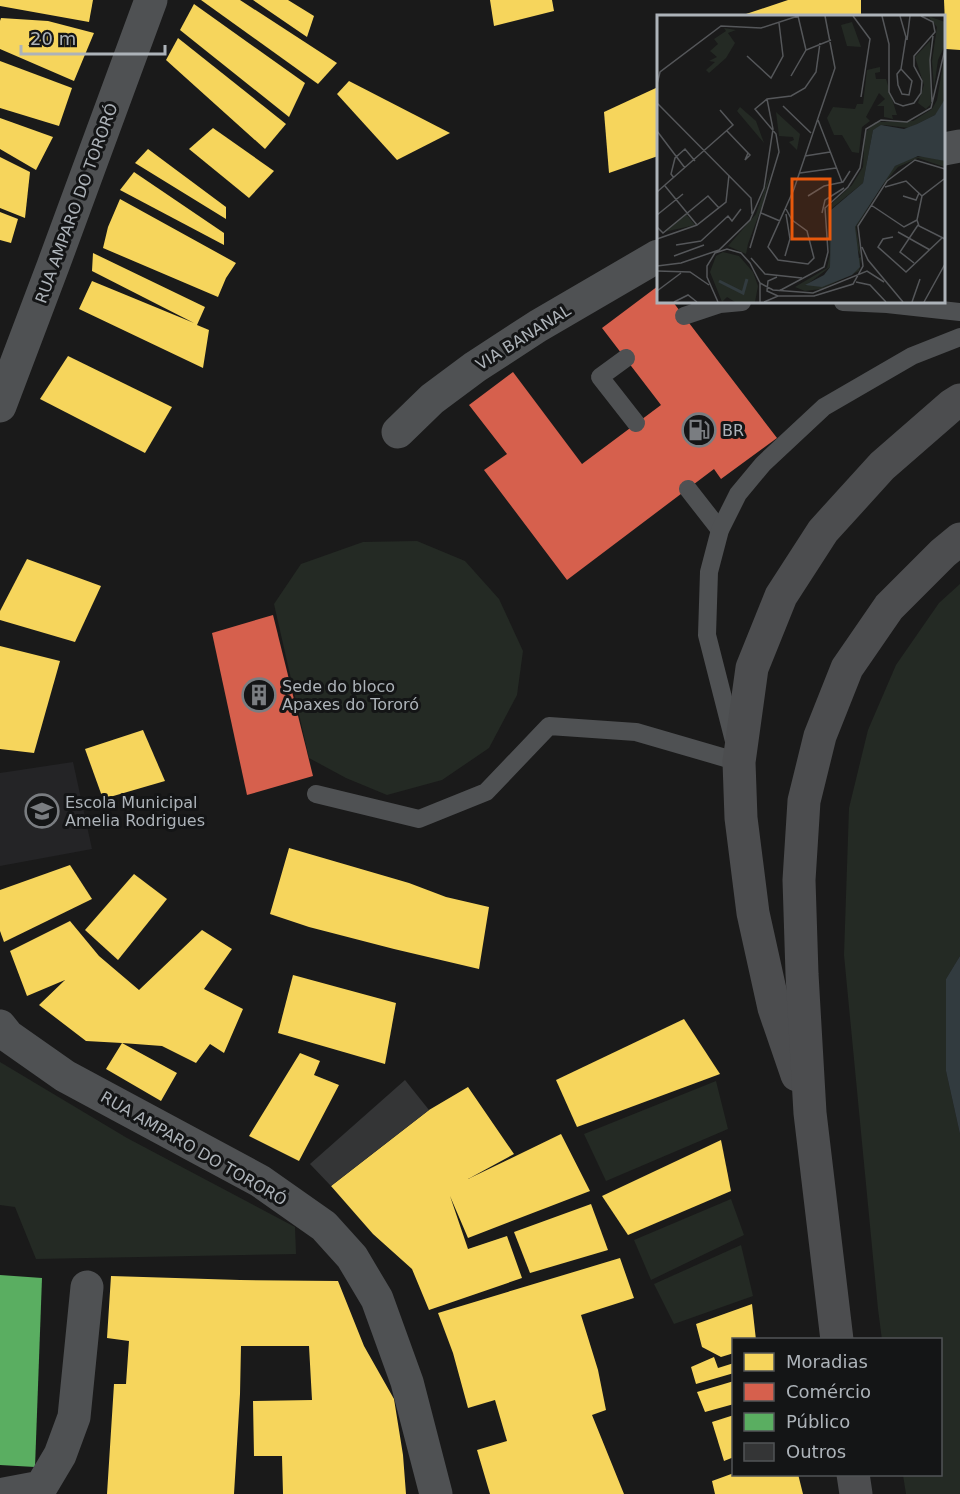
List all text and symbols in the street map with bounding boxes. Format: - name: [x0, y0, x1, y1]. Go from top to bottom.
- inset map: [657, 15, 945, 303]
- scale bar: [21, 18, 165, 56]
- text: 20 m: [30, 28, 76, 49]
- street label: RUA AMPARO DO TORORÓ: [31, 100, 122, 306]
- street label: VIA BANANAL: [472, 301, 574, 374]
- fuel station icon: BR: [681, 412, 717, 448]
- place label: BR: [722, 421, 744, 440]
- building icon: Sede do bloco Apaxes do Tororó: [241, 677, 277, 713]
- place label: Sede do bloco Apaxes do Tororó: [282, 677, 419, 714]
- school or university icon: Escola Municipal Amelia Rodrigues: [24, 793, 60, 829]
- place label: Escola Municipal Amelia Rodrigues: [65, 793, 205, 830]
- street label: RUA AMPARO DO TORORÓ: [97, 1087, 290, 1210]
- legend: [732, 1338, 942, 1476]
- text: Moradias: [786, 1351, 868, 1372]
- text: Comércio: [786, 1381, 871, 1402]
- text: Público: [786, 1411, 850, 1432]
- text: Outros: [786, 1441, 846, 1462]

